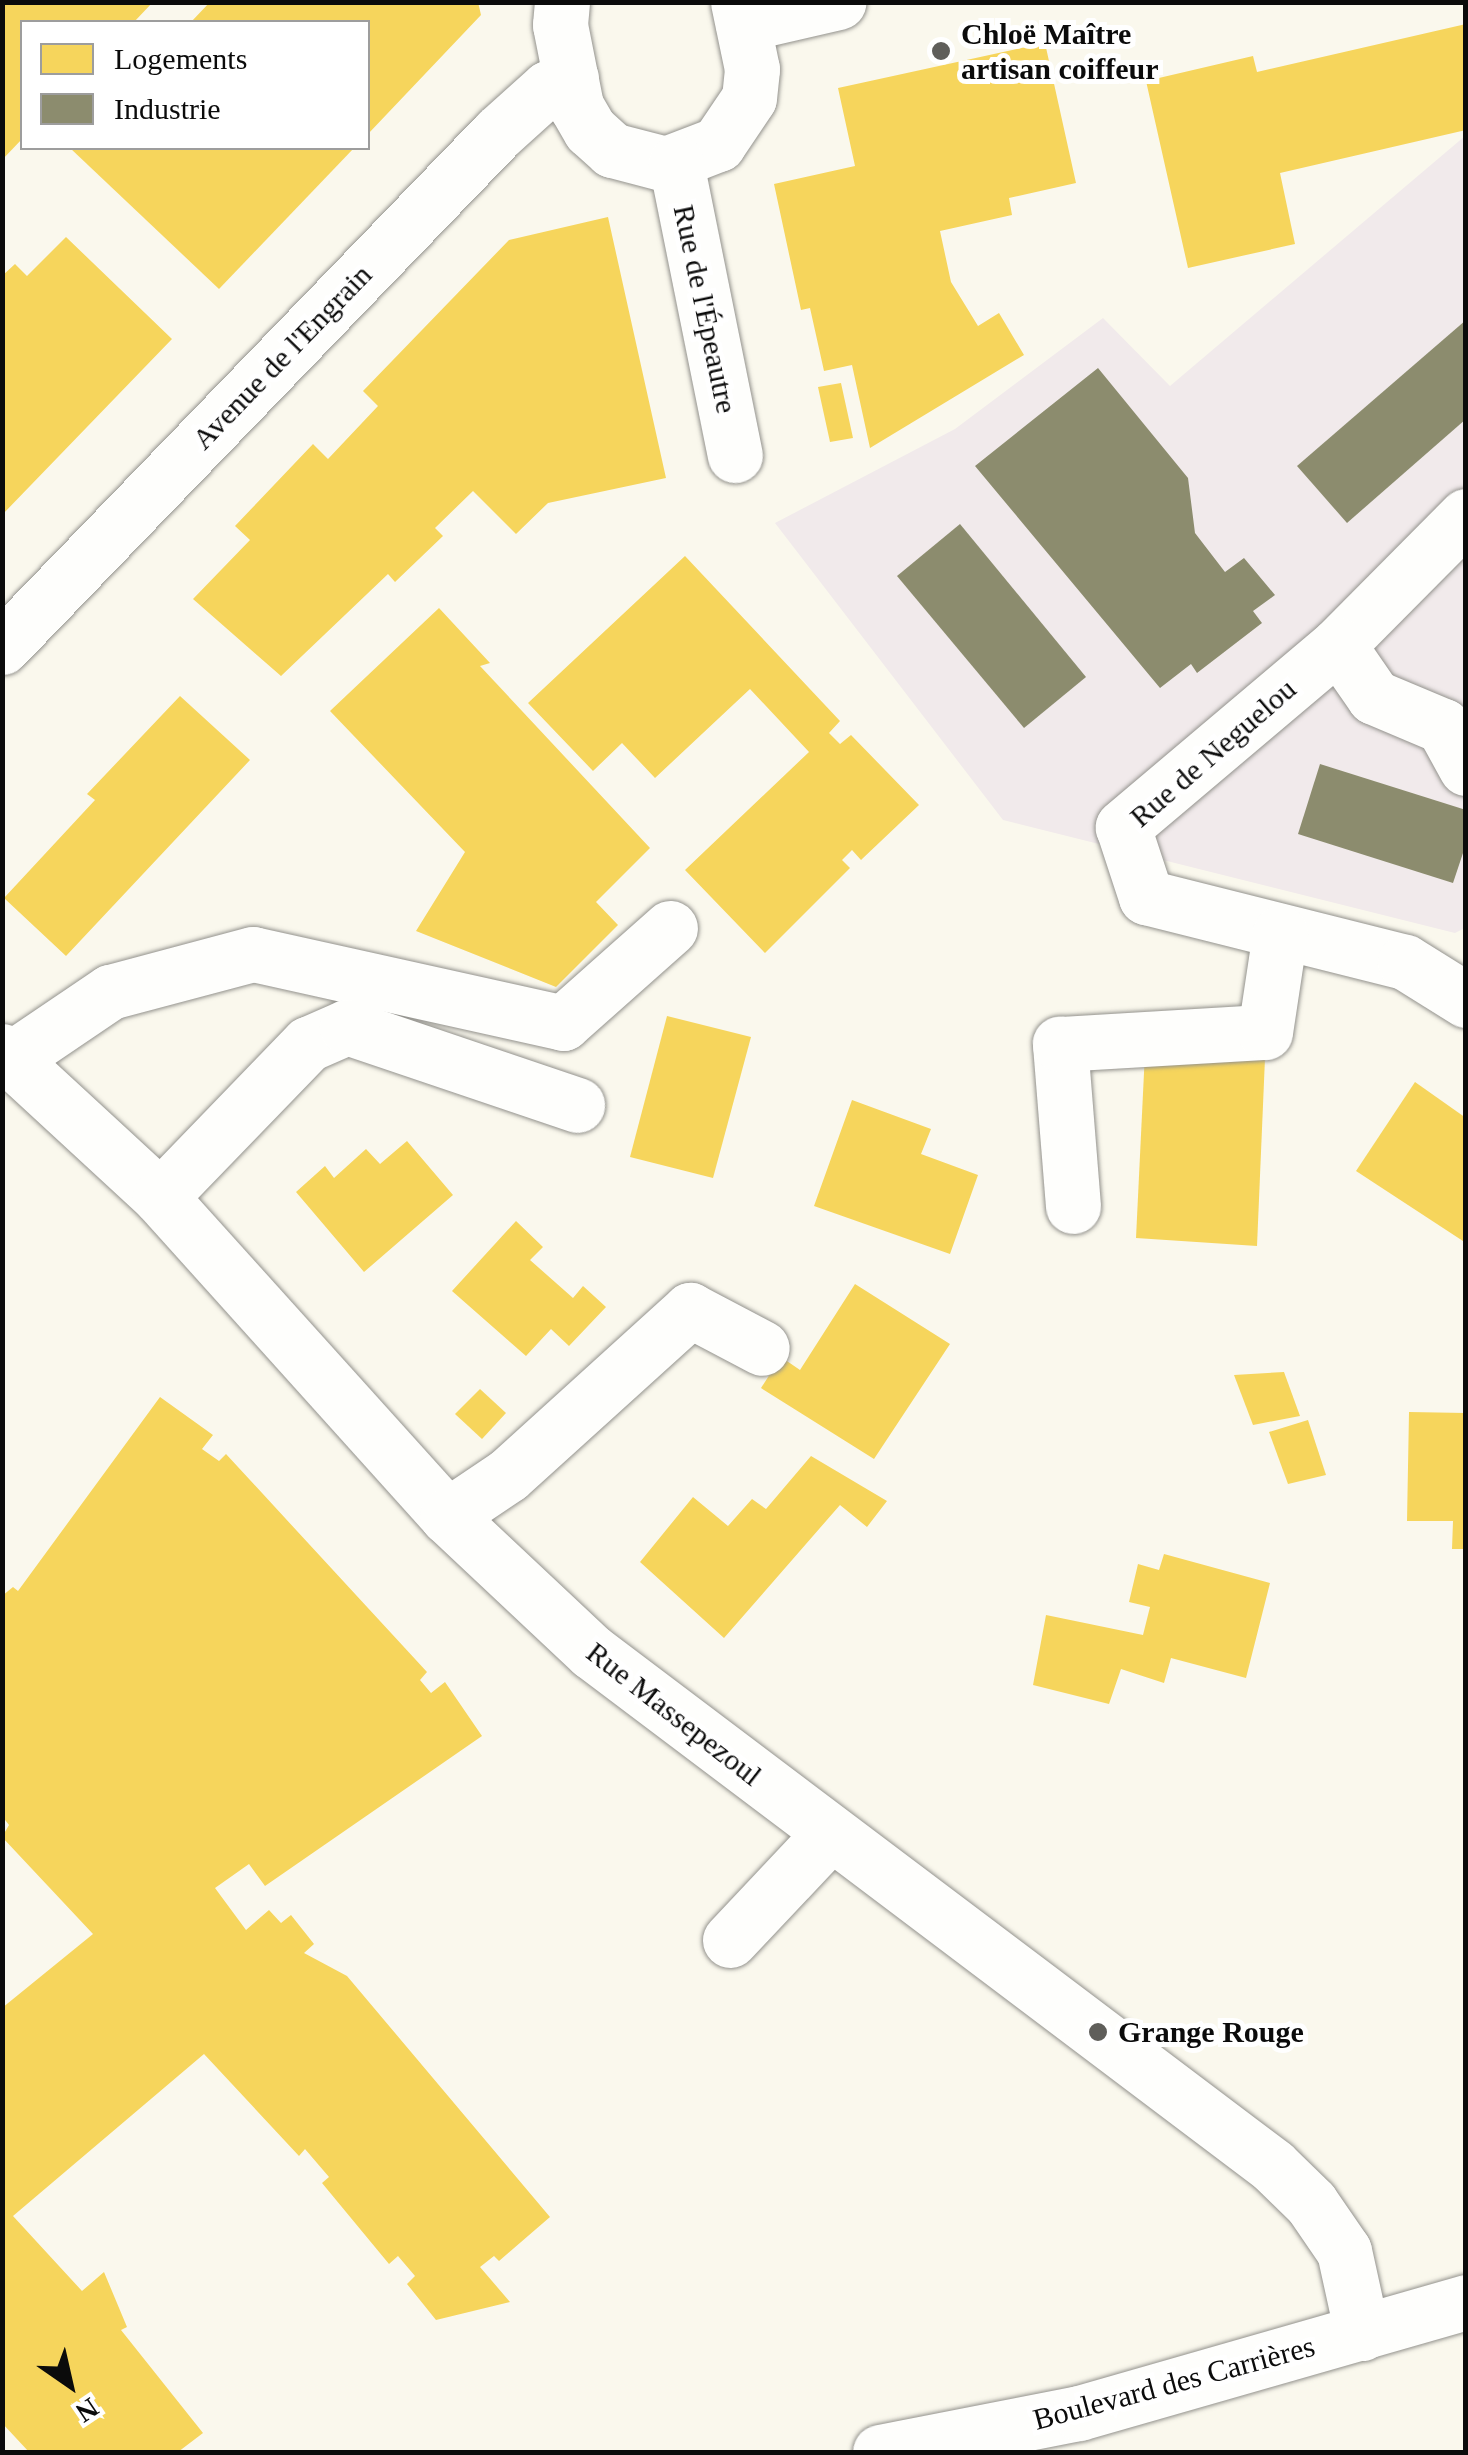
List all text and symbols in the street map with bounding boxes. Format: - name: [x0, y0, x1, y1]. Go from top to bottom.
- place label: Chloë Maître artisan coiffeur: [961, 16, 1158, 86]
- legend: [20, 20, 370, 150]
- marker: Chloë Maître artisan coiffeur: [930, 40, 952, 62]
- text: Logements: [114, 42, 247, 75]
- text: Industrie: [114, 92, 221, 125]
- street label: Rue de l'Épeautre: [665, 202, 745, 416]
- street label: Avenue de l'Engrain: [185, 257, 379, 457]
- street label: Rue de Neguelou: [1123, 671, 1303, 835]
- street label: Rue Massepezoul: [579, 1634, 769, 1794]
- place label: Grange Rouge: [1118, 2014, 1304, 2050]
- marker: Grange Rouge: [1087, 2021, 1109, 2043]
- street label: Boulevard des Carrières: [1029, 2328, 1319, 2438]
- north arrow: [20, 2335, 120, 2435]
- text: N: [70, 2392, 104, 2429]

